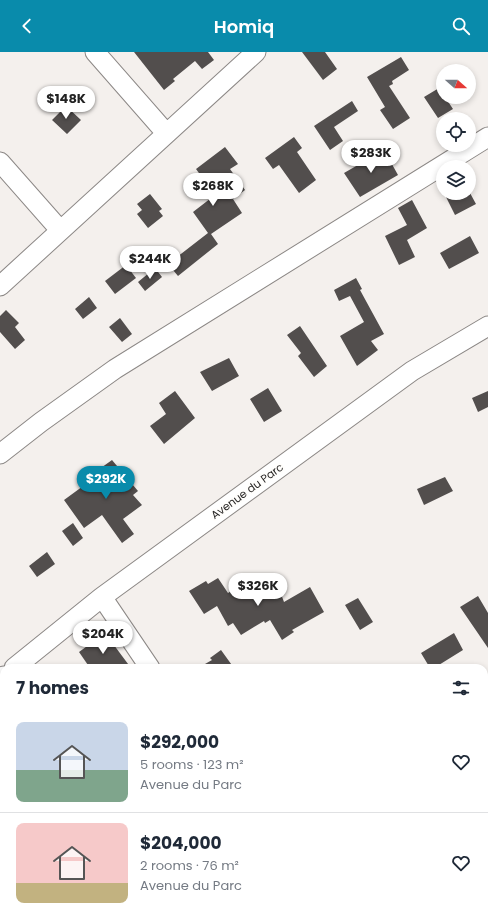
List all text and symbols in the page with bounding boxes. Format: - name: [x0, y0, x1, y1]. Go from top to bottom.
- text: Homiq: [214, 14, 274, 39]
- icon: back: [16, 15, 38, 37]
- icon: search: [450, 15, 472, 37]
- north arrow: [436, 64, 476, 104]
- map controls: [436, 64, 476, 200]
- pin: $148K: [38, 86, 94, 120]
- text: $148K: [46, 89, 86, 108]
- button: locate: [436, 112, 476, 152]
- pin: $283K: [343, 140, 399, 174]
- text: $283K: [350, 143, 392, 162]
- button: layers: [436, 160, 476, 200]
- pin: $268K: [185, 173, 241, 207]
- text: $268K: [192, 176, 234, 195]
- pin: $244K: [122, 246, 178, 280]
- text: $244K: [129, 249, 171, 268]
- street label: Avenue du Parc: [207, 459, 287, 523]
- pin: $292K: [78, 466, 134, 500]
- text: $292K: [86, 469, 126, 488]
- pin: $326K: [230, 573, 286, 607]
- text: $326K: [237, 576, 279, 595]
- pin: $204K: [75, 621, 131, 655]
- text: $204K: [82, 624, 124, 643]
- text: 7 homes: [16, 676, 89, 700]
- icon: filters: [450, 677, 472, 699]
- text: $292,000: [140, 730, 219, 754]
- icon: home: [48, 738, 96, 786]
- icon: heart: [450, 751, 472, 773]
- text: 5 rooms · 123 m²: [140, 755, 243, 774]
- text: Avenue du Parc: [140, 775, 242, 794]
- text: $204,000: [140, 831, 222, 855]
- icon: home: [48, 839, 96, 887]
- icon: heart: [450, 852, 472, 874]
- text: 2 rooms · 76 m²: [140, 856, 239, 875]
- text: Avenue du Parc: [140, 876, 242, 895]

